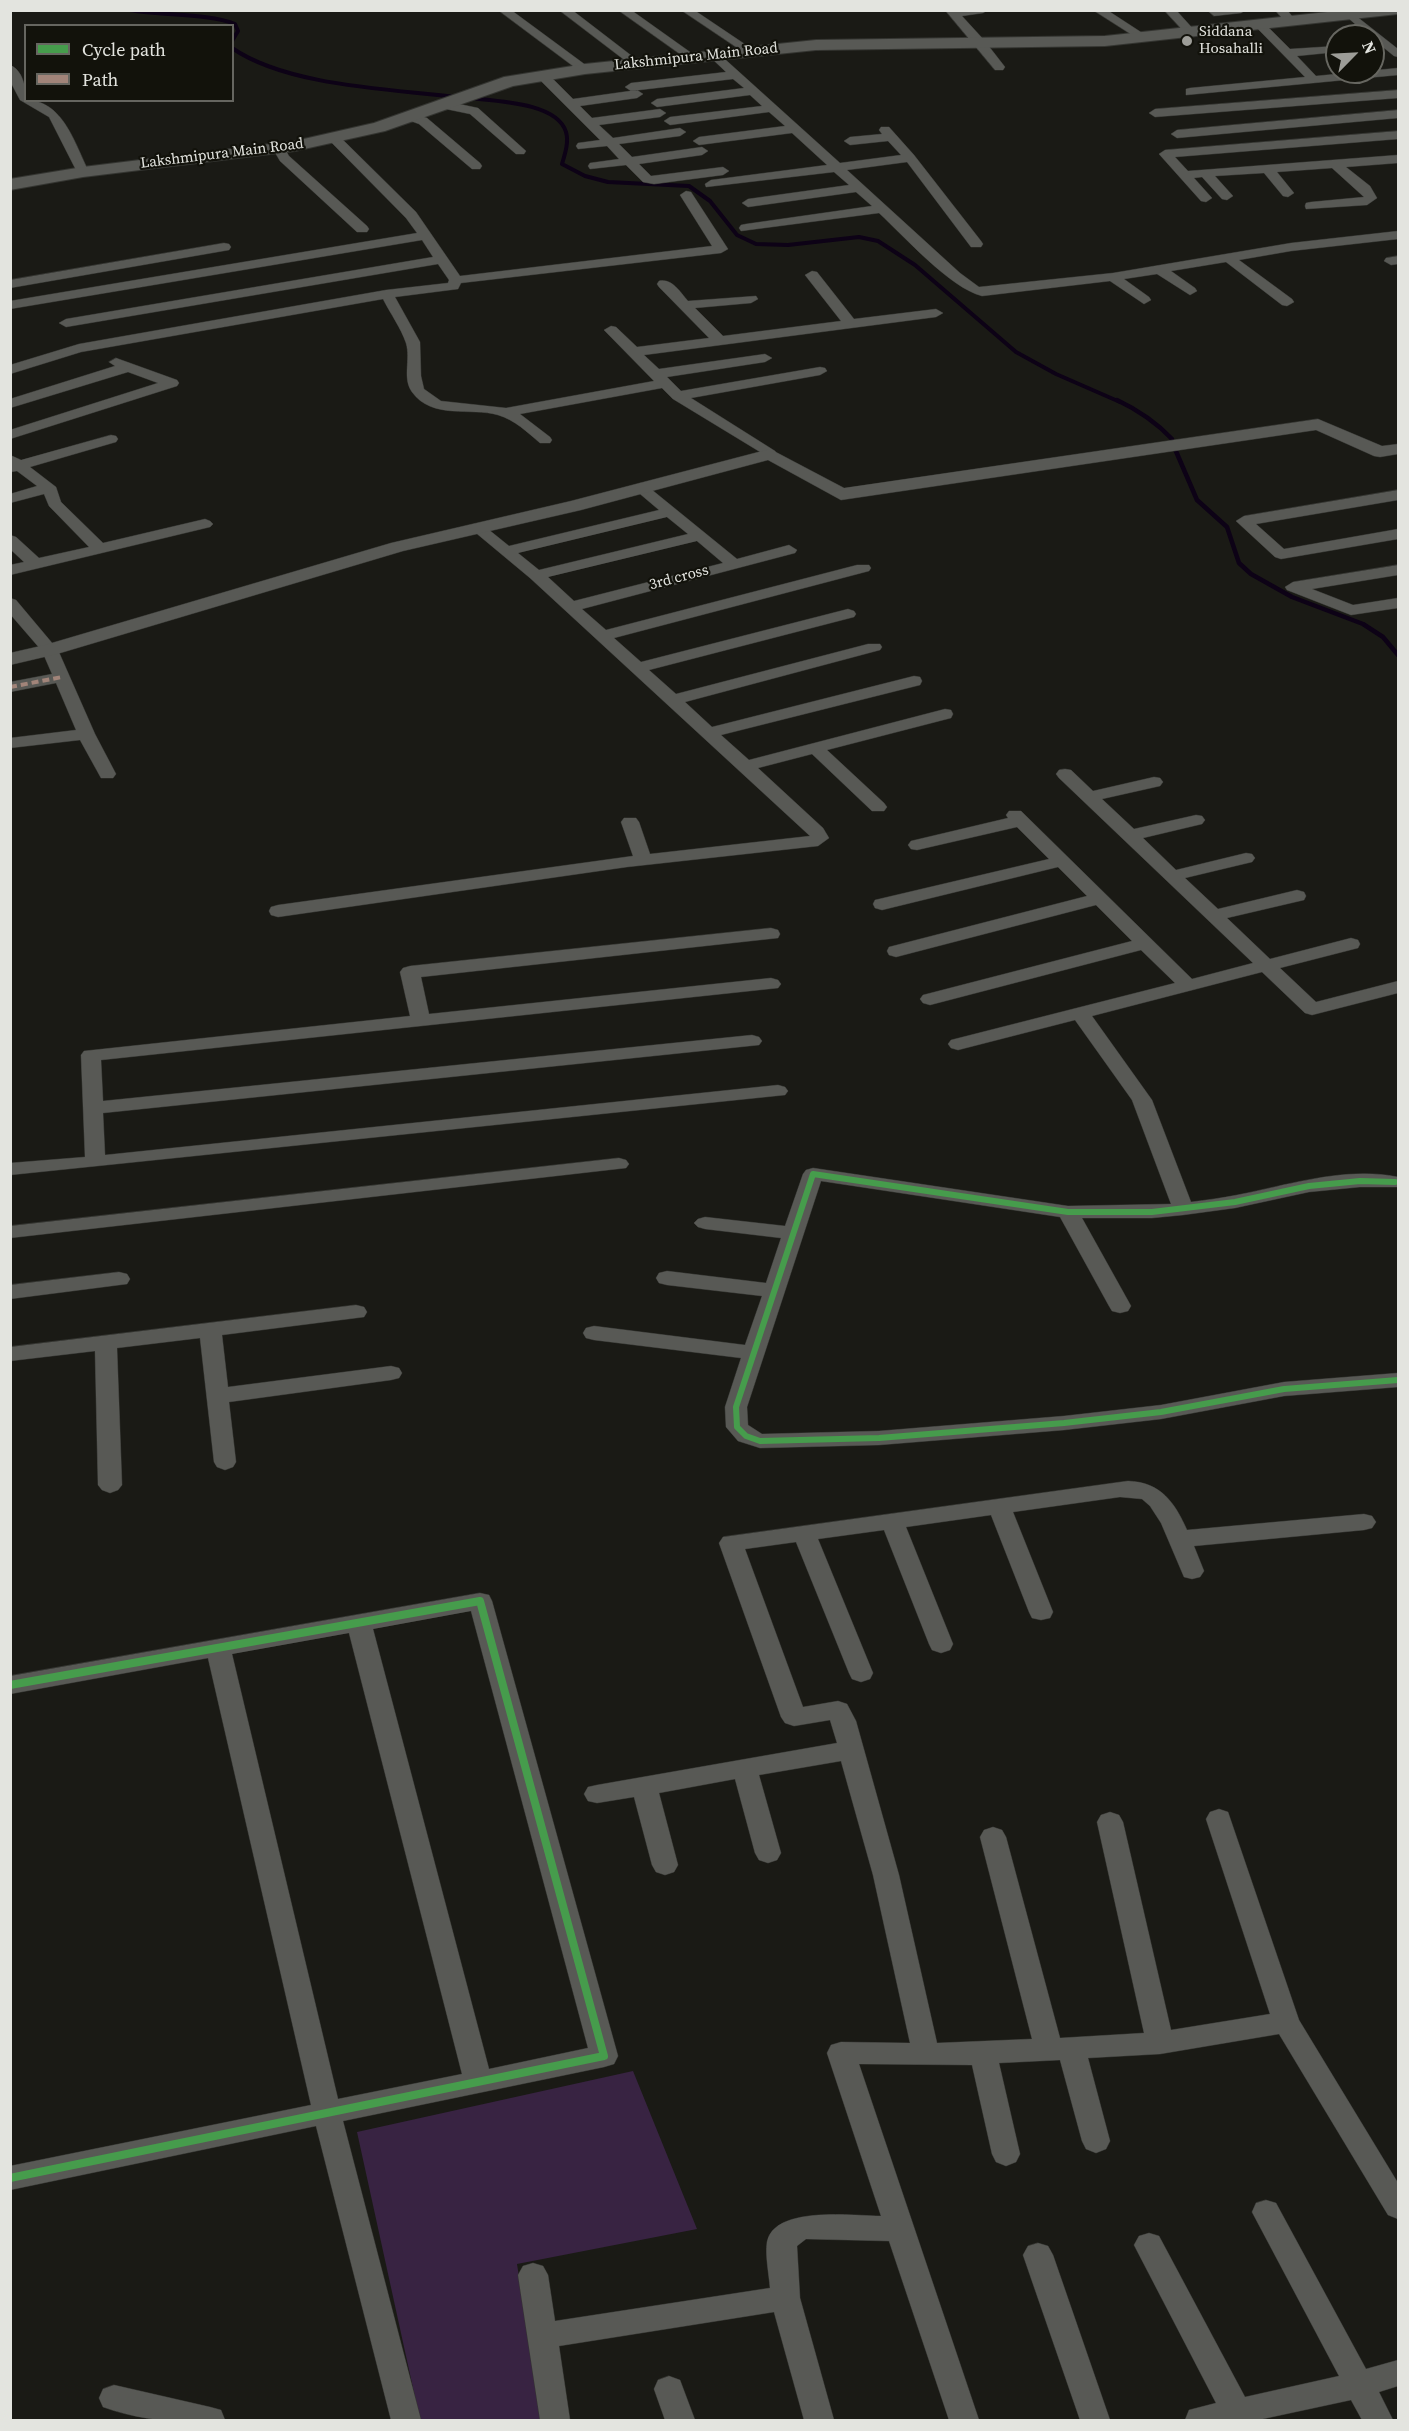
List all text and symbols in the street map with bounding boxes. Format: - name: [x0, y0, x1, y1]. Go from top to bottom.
- place label: Siddana Hosahalli: [1199, 23, 1263, 58]
- legend: [24, 24, 234, 102]
- north arrow: [1325, 24, 1385, 84]
- marker: Siddana Hosahalli: [1180, 34, 1194, 48]
- text: Cycle path: [82, 37, 166, 62]
- text: N: [1357, 38, 1382, 57]
- street label: Lakshmipura Main Road: [613, 39, 779, 75]
- text: Path: [82, 67, 118, 92]
- street label: Lakshmipura Main Road: [139, 135, 305, 173]
- street label: 3rd cross: [647, 561, 711, 595]

